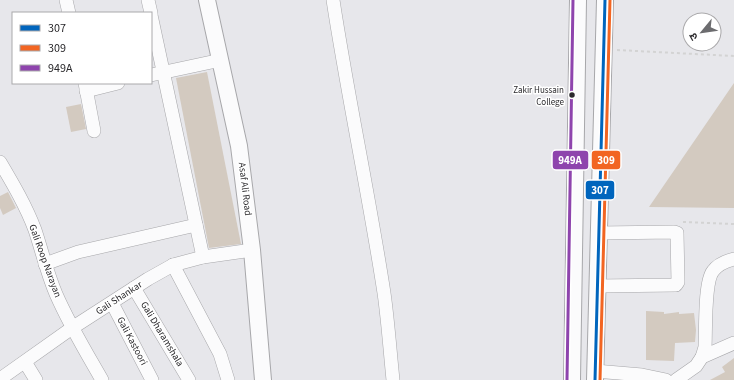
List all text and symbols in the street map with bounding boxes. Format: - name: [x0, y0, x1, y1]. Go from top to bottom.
- legend: [12, 12, 152, 84]
- north arrow: [682, 12, 722, 52]
- text: 307: [48, 20, 66, 37]
- text: उ: [685, 30, 702, 43]
- text: 309: [48, 40, 66, 57]
- text: 949A: [48, 60, 73, 77]
- place label: Zakir Hussain College: [513, 84, 565, 109]
- marker: Zakir Hussain College: [567, 90, 577, 100]
- line badge: 949A: [552, 150, 589, 170]
- line badge: 309: [591, 150, 621, 170]
- text: 949A: [558, 153, 583, 168]
- text: 309: [597, 153, 615, 168]
- street label: Asaf Ali Road: [235, 161, 255, 217]
- line badge: 307: [585, 180, 615, 200]
- text: 307: [591, 183, 609, 198]
- street label: Gali Roop Narayan: [25, 222, 65, 300]
- street label: Gali Shankar: [93, 277, 145, 318]
- street label: Gali Dharamshala: [137, 299, 187, 369]
- street label: Gali Kastoori: [113, 314, 151, 368]

